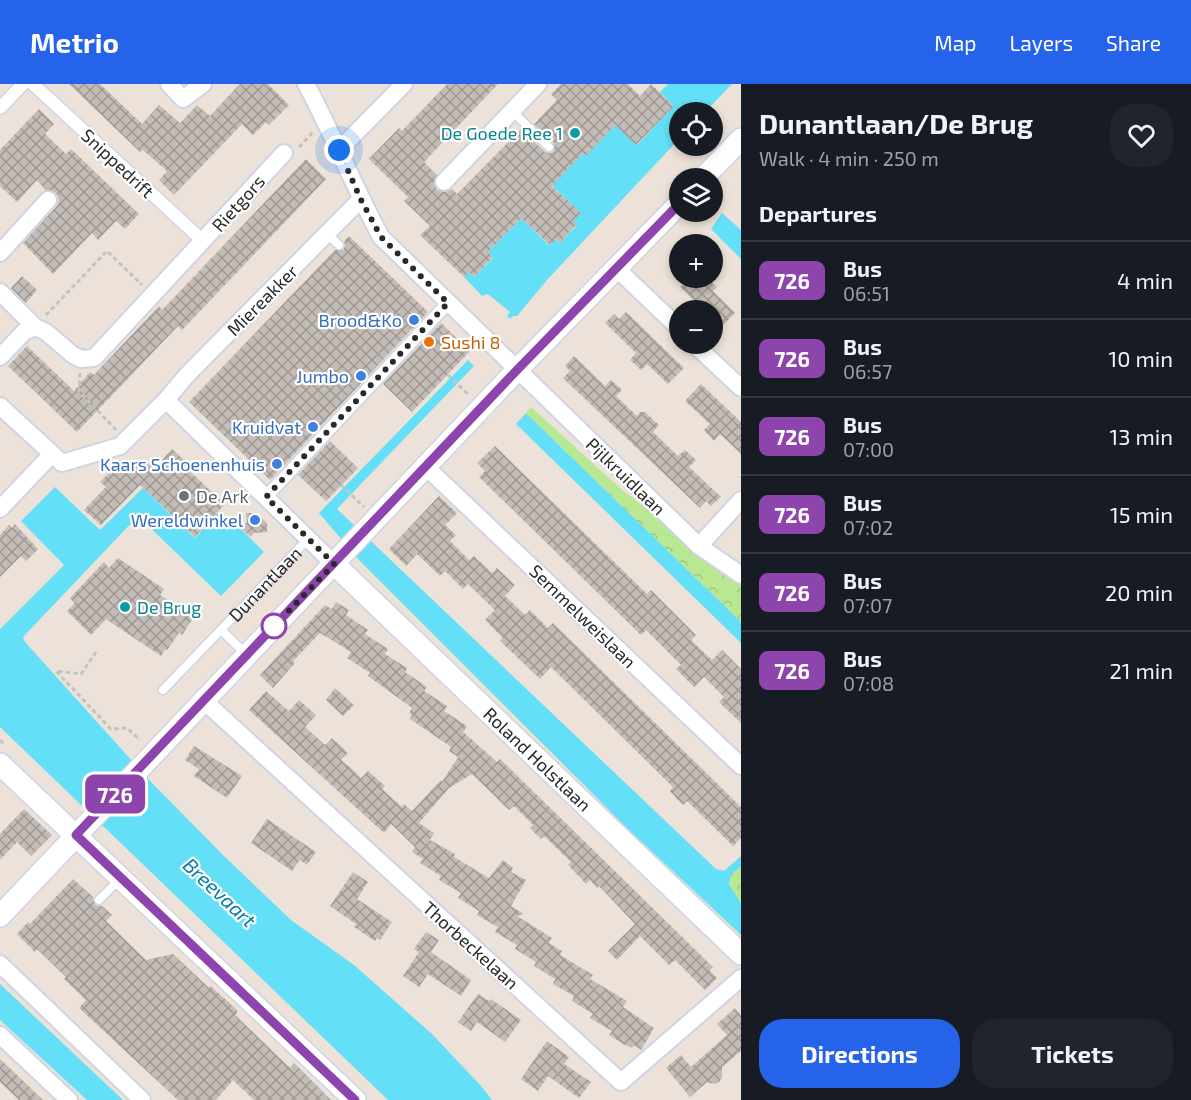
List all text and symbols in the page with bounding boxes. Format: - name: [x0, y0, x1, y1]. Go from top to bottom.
- text: Metrio: [30, 25, 119, 59]
- text: Map: [934, 30, 976, 55]
- text: Layers: [1009, 30, 1073, 55]
- text: Share: [1106, 30, 1161, 55]
- map controls: [669, 102, 723, 354]
- button: locate: [669, 102, 723, 156]
- button: heart: [1110, 104, 1173, 167]
- text: Dunantlaan/De Brug: [759, 106, 1033, 140]
- place label: De Goede Ree 1: [441, 122, 563, 144]
- street label: Snippedrift: [77, 124, 159, 202]
- marker: De Goede Ree 1: [568, 126, 582, 140]
- your location: [324, 135, 354, 165]
- text: Walk · 4 min · 250 m: [759, 146, 939, 170]
- button: layers: [669, 168, 723, 222]
- street label: Rietgors: [207, 170, 269, 236]
- text: Departures: [759, 200, 877, 226]
- button: +: [669, 234, 723, 288]
- text: Bus: [843, 255, 882, 281]
- street label: Miereakker: [222, 260, 302, 340]
- text: 4 min: [1117, 267, 1173, 293]
- text: 726: [774, 268, 810, 293]
- text: 06:51: [843, 281, 890, 305]
- button: −: [669, 300, 723, 354]
- place label: Brood&Ko: [319, 309, 402, 331]
- marker: Brood&Ko: [407, 313, 421, 327]
- place label: Sushi 8: [441, 331, 500, 353]
- text: Bus: [843, 333, 882, 359]
- marker: Sushi 8: [422, 335, 436, 349]
- text: 10 min: [1109, 345, 1173, 371]
- text: 726: [774, 346, 810, 371]
- text: 06:57: [843, 359, 892, 383]
- place label: Jumbo: [296, 365, 349, 387]
- marker: Jumbo: [354, 369, 368, 383]
- text: Bus: [843, 411, 882, 437]
- place label: Kruidvat: [232, 416, 301, 438]
- marker: Kruidvat: [306, 420, 320, 434]
- text: 13 min: [1110, 423, 1173, 449]
- text: 726: [774, 424, 810, 449]
- street label: Pijlkruidlaan: [582, 433, 670, 519]
- text: 07:00: [843, 437, 894, 461]
- place label: Kaars Schoenenhuis: [100, 453, 265, 475]
- marker: Kaars Schoenenhuis: [270, 457, 284, 471]
- place label: De Ark: [196, 485, 249, 507]
- marker: De Ark: [177, 489, 191, 503]
- text: Bus: [843, 489, 882, 515]
- text: 15 min: [1110, 501, 1173, 527]
- text: 726: [774, 502, 810, 527]
- place label: Wereldwinkel: [131, 509, 244, 531]
- marker: Wereldwinkel: [248, 513, 262, 527]
- text: 07:02: [843, 515, 893, 539]
- street label: Dunantlaan: [224, 542, 306, 626]
- street label: Semmelweislaan: [525, 560, 641, 672]
- text: Bus: [843, 567, 882, 593]
- text: 20 min: [1105, 579, 1173, 605]
- text: 726: [774, 580, 810, 605]
- text: 07:07: [843, 593, 892, 617]
- place label: De Brug: [137, 596, 201, 618]
- marker: De Brug: [118, 600, 132, 614]
- unlabelled marker: [261, 613, 287, 639]
- text: Bus: [843, 645, 882, 671]
- text: 21 min: [1109, 657, 1173, 683]
- text: 726: [774, 658, 810, 683]
- text: 07:08: [843, 671, 894, 695]
- street label: Roland Holstlaan: [479, 703, 596, 816]
- line badge: 726: [80, 774, 150, 814]
- text: 726: [97, 782, 133, 807]
- water label: Breevaart: [179, 852, 262, 932]
- street label: Thorbeckelaan: [419, 896, 523, 994]
- button: Directions: [759, 1019, 960, 1088]
- button: Tickets: [972, 1019, 1173, 1088]

